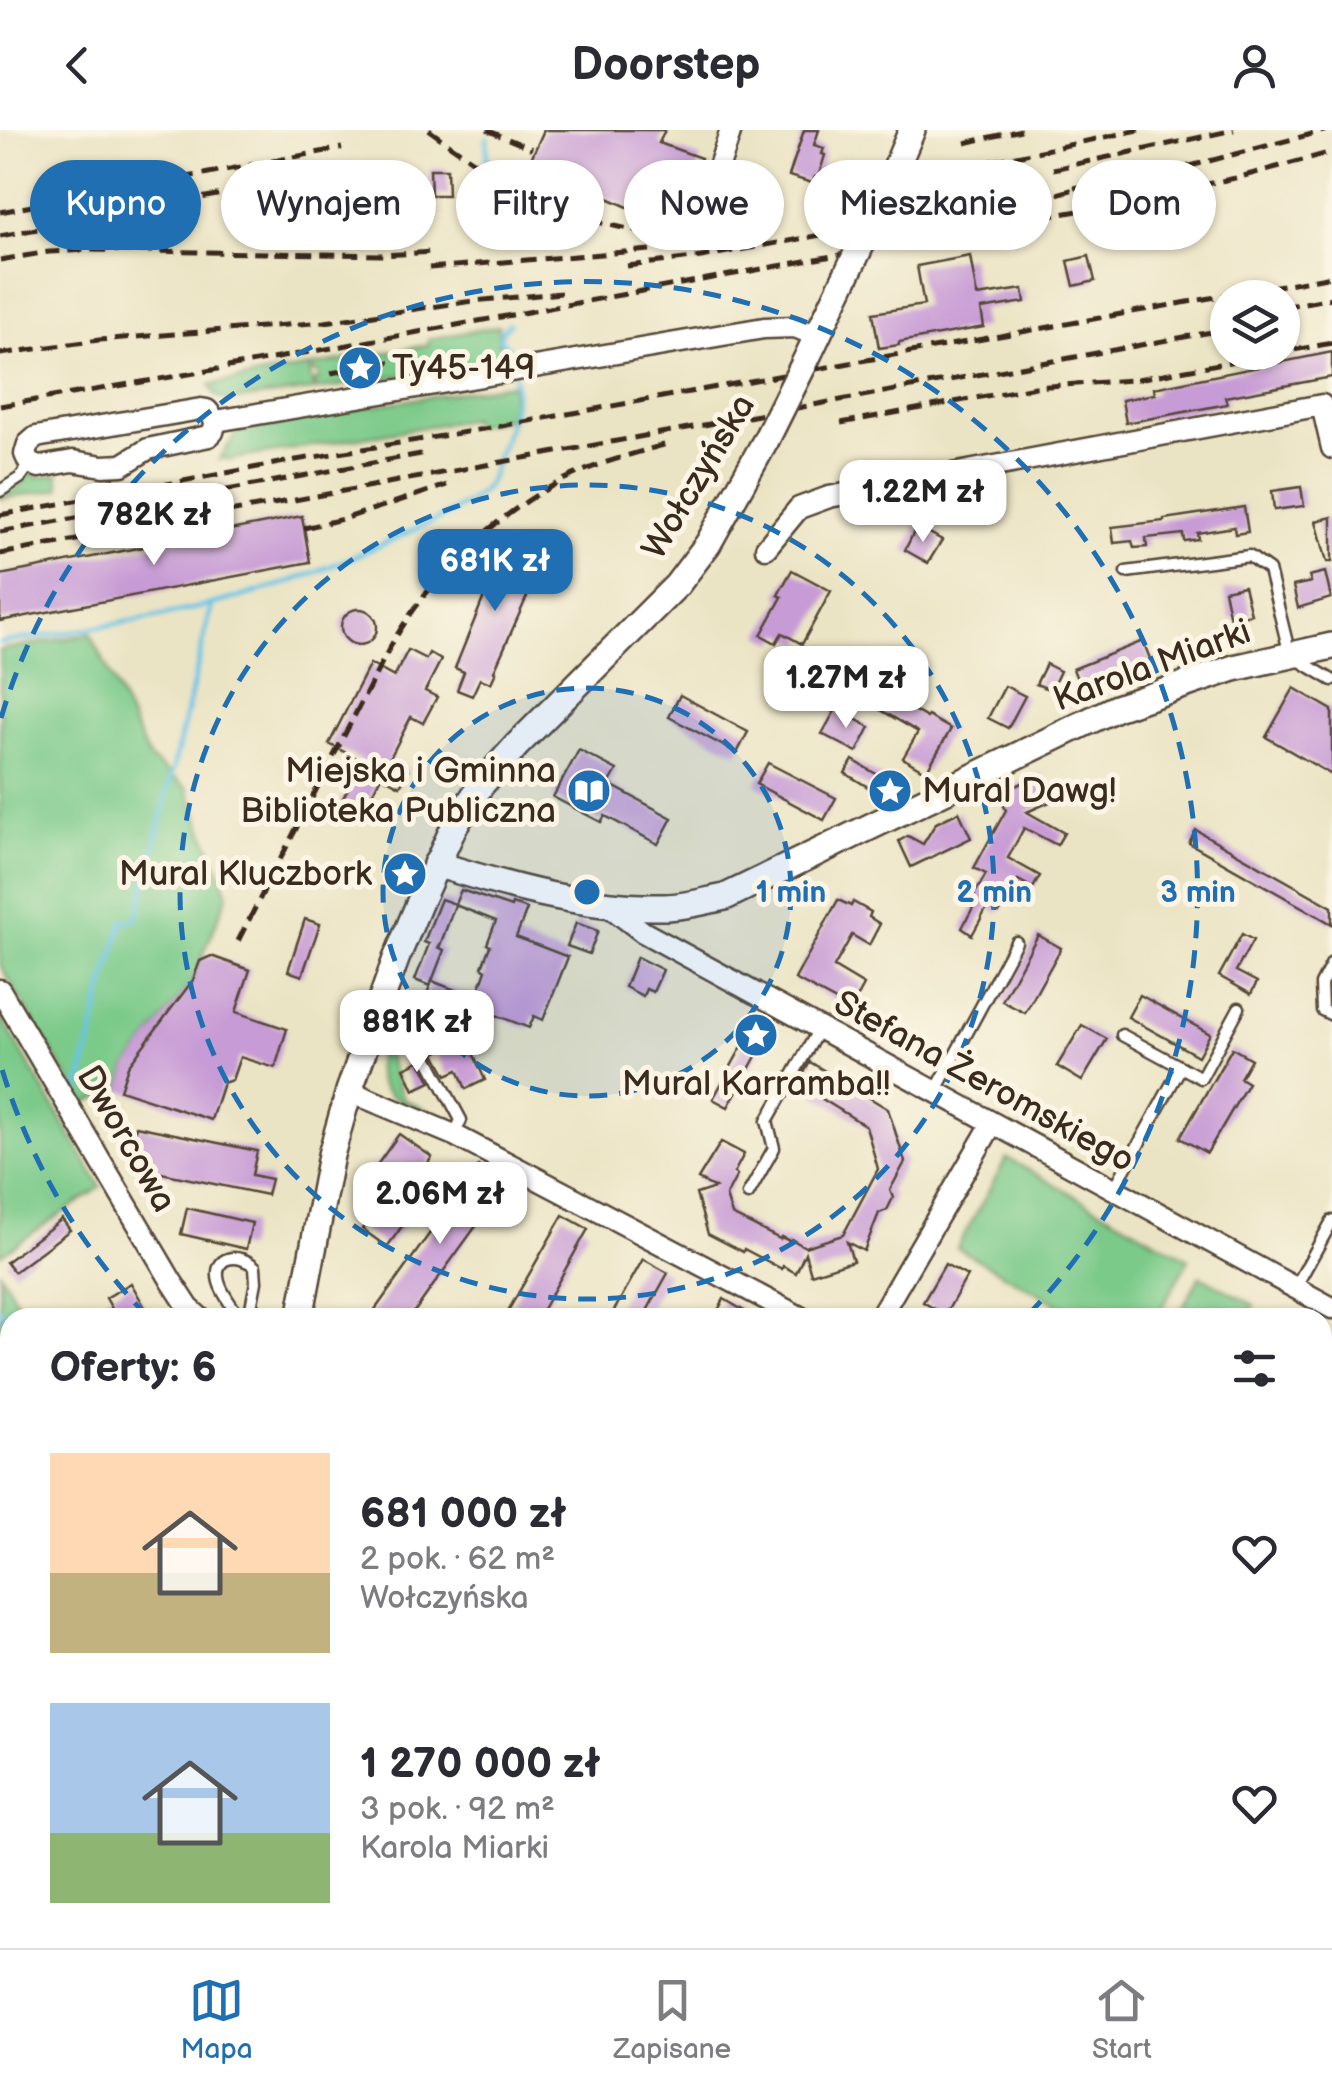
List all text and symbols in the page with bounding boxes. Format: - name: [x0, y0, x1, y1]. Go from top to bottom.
- icon: back: [50, 38, 105, 93]
- text: Doorstep: [572, 38, 760, 93]
- icon: person: [1227, 38, 1282, 93]
- chip: Kupno: [30, 160, 201, 250]
- chip: Wynajem: [221, 160, 436, 250]
- chip: Filtry: [456, 160, 604, 250]
- chip: Nowe: [624, 160, 784, 250]
- chip: Mieszkanie: [804, 160, 1052, 250]
- chip: Dom: [1072, 160, 1216, 250]
- map controls: [1210, 280, 1300, 370]
- button: layers: [1210, 280, 1300, 370]
- place icon: Ty45-149: [337, 345, 383, 391]
- place label: Ty45-149: [392, 347, 535, 390]
- street label: Wołczyńska: [633, 387, 765, 567]
- pin: 1.22M zł: [820, 460, 1026, 545]
- text: 1.22M zł: [861, 473, 985, 512]
- pin: 782K zł: [62, 483, 246, 568]
- text: 782K zł: [97, 496, 211, 535]
- pin: 681K zł: [403, 529, 587, 614]
- text: 681K zł: [440, 542, 550, 581]
- street label: Karola Miarki: [1047, 610, 1257, 722]
- pin: 1.27M zł: [743, 646, 949, 731]
- text: 1.27M zł: [786, 659, 906, 698]
- place label: Miejska i Gminna Biblioteka Publiczna: [240, 750, 556, 833]
- library icon: Miejska i Gminna Biblioteka Publiczna: [566, 768, 612, 814]
- place icon: Mural Dawg!: [867, 768, 913, 814]
- place label: Mural Dawg!: [922, 770, 1116, 813]
- place icon: Mural Kluczbork: [382, 851, 428, 897]
- place label: Mural Kluczbork: [119, 853, 373, 896]
- centre of rings: [569, 874, 605, 910]
- text: 1 min: [756, 875, 826, 911]
- text: 2 min: [956, 875, 1032, 911]
- text: 3 min: [1160, 875, 1236, 911]
- street label: Stefana Żeromskiego: [826, 982, 1142, 1182]
- pin: 881K zł: [325, 990, 509, 1075]
- text: 881K zł: [362, 1003, 472, 1042]
- place icon: Mural Karramba!!: [733, 1012, 779, 1058]
- street label: Dworcowa: [67, 1058, 185, 1220]
- place label: Mural Karramba!!: [622, 1063, 890, 1106]
- pin: 2.06M zł: [337, 1162, 543, 1247]
- text: 2.06M zł: [375, 1175, 505, 1214]
- icon: filters: [1227, 1341, 1282, 1396]
- text: Oferty: 6: [50, 1343, 217, 1394]
- text: 681 000 zł: [360, 1489, 566, 1540]
- icon: home: [130, 1493, 250, 1613]
- icon: heart: [1227, 1526, 1282, 1581]
- text: 2 pok. · 62 m²: [360, 1540, 555, 1579]
- text: Wołczyńska: [360, 1579, 529, 1618]
- text: 1 270 000 zł: [360, 1739, 600, 1790]
- icon: home: [130, 1743, 250, 1863]
- icon: heart: [1227, 1776, 1282, 1831]
- text: 3 pok. · 92 m²: [360, 1790, 555, 1829]
- text: Karola Miarki: [360, 1829, 549, 1868]
- tab: Mapa: [180, 1973, 253, 2066]
- tab: Zapisane: [613, 1973, 731, 2066]
- tab: Start: [1092, 1973, 1152, 2066]

